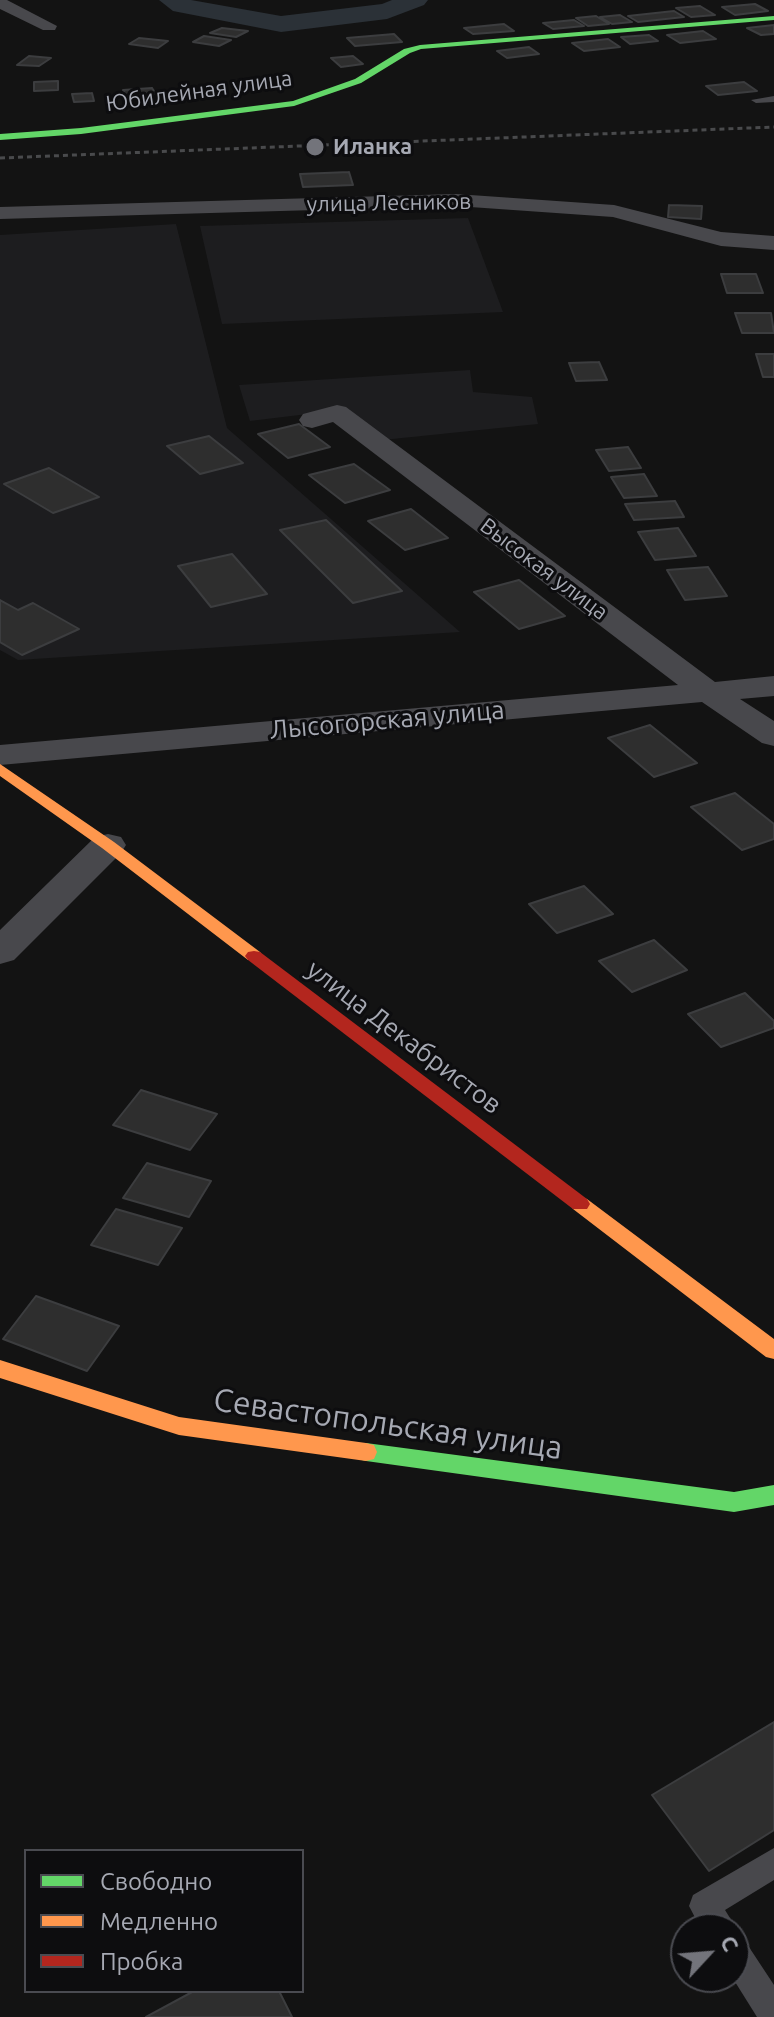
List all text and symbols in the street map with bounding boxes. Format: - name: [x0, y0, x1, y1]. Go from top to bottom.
- street label: Юбилейная улица: [104, 65, 294, 117]
- place label: Иланка: [333, 134, 412, 160]
- marker: Иланка: [304, 136, 326, 158]
- street label: улица Лесников: [306, 188, 472, 218]
- street label: Высокая улица: [475, 512, 613, 626]
- street label: Лысогорская улица: [268, 694, 506, 746]
- street label: улица Декабристов: [301, 954, 507, 1120]
- street label: Севастопольская улица: [211, 1380, 565, 1468]
- legend: [24, 1849, 304, 1993]
- text: Свободно: [100, 1868, 212, 1895]
- text: Медленно: [100, 1908, 218, 1935]
- north arrow: [670, 1913, 750, 1993]
- text: С: [716, 1931, 745, 1955]
- text: Пробка: [100, 1948, 183, 1975]

